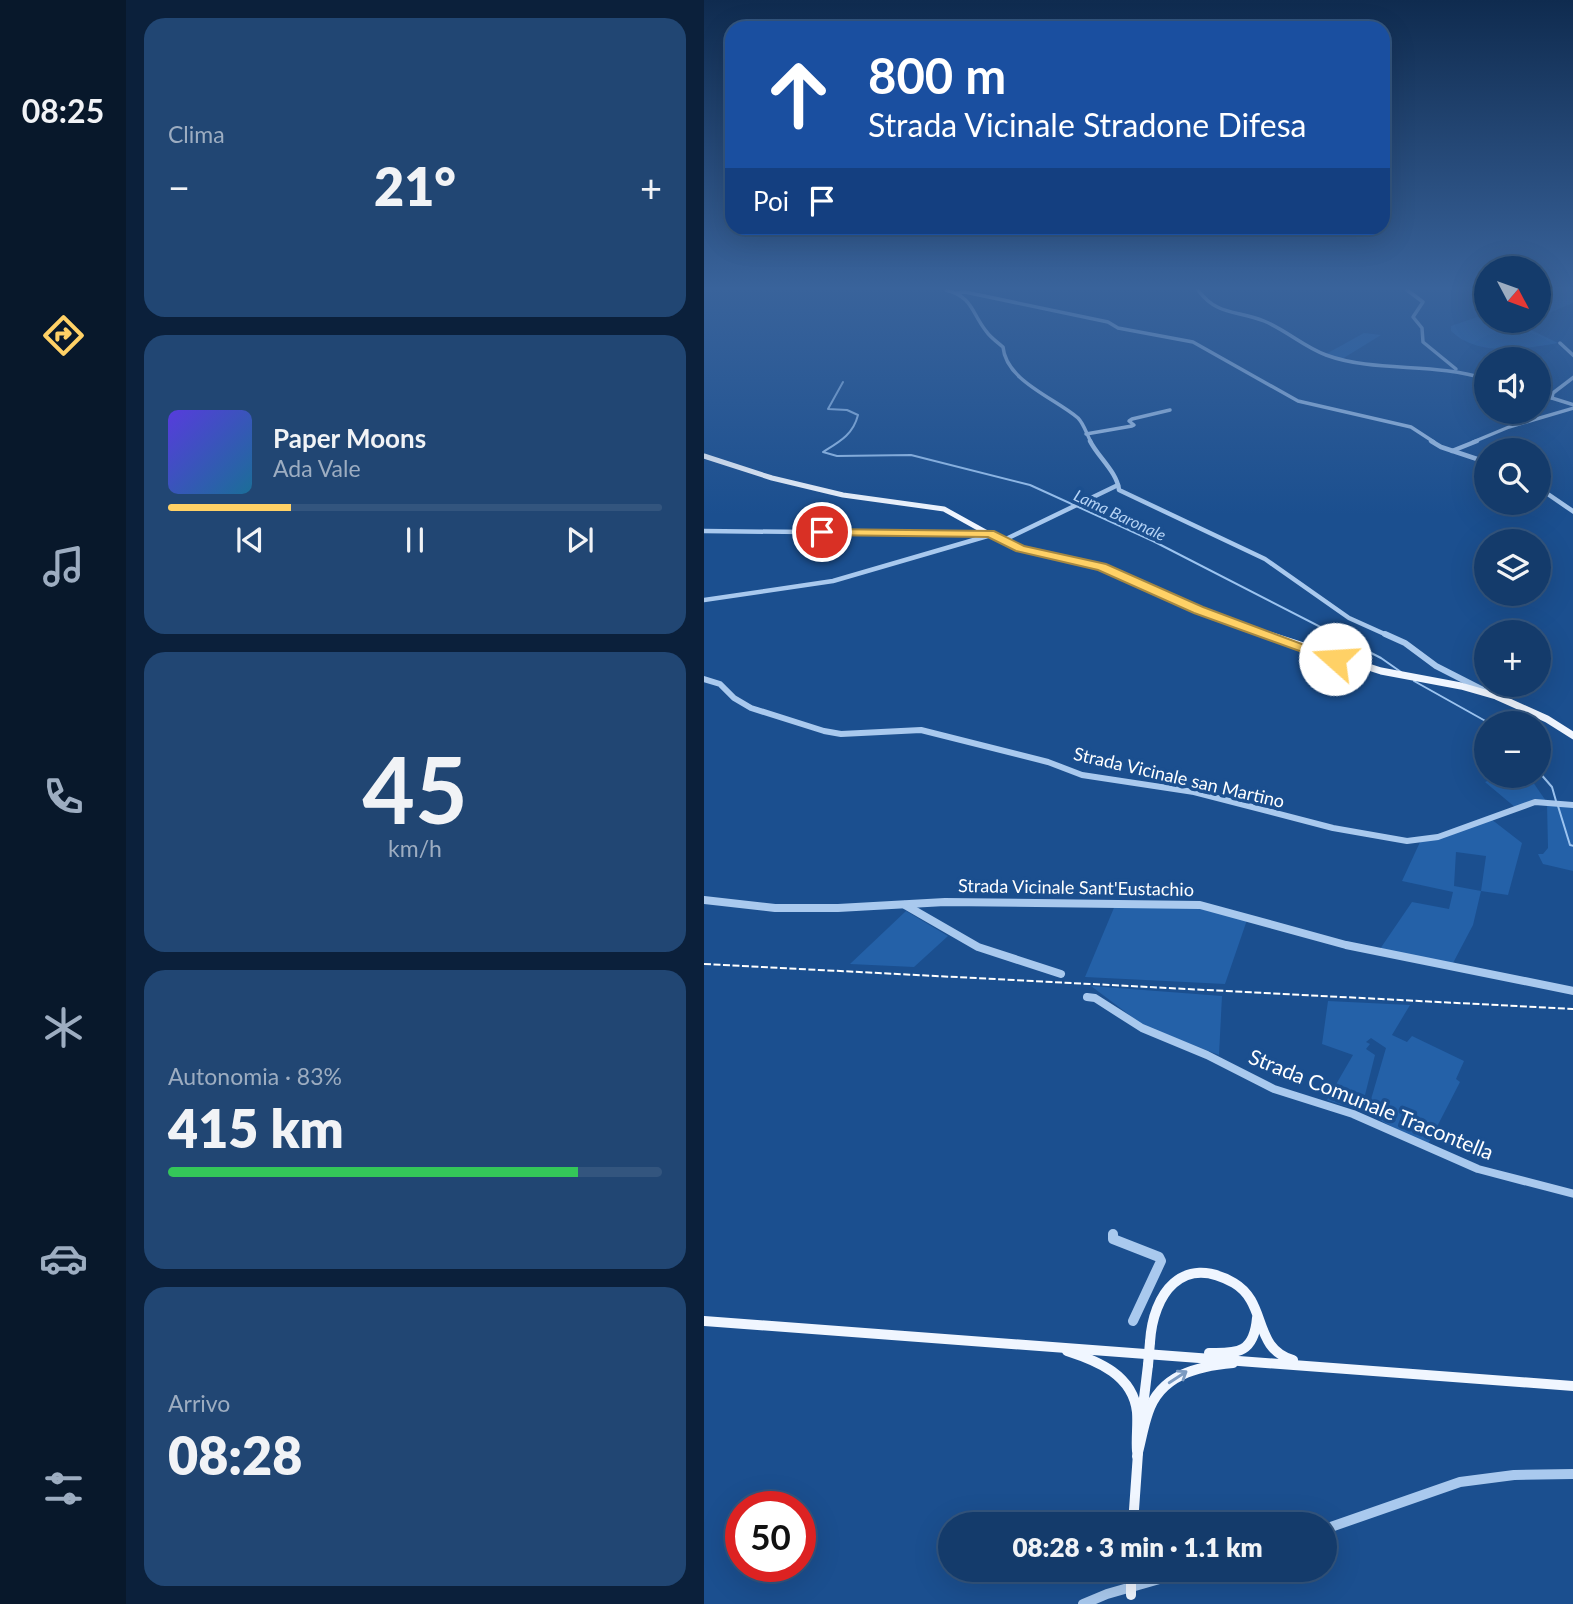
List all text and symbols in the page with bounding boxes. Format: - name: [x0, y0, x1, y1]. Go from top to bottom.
- text: 800 m: [868, 46, 1006, 104]
- icon: ahead: [753, 49, 844, 140]
- text: 08:25: [22, 91, 104, 130]
- text: Strada Vicinale Stradone Difesa: [868, 105, 1306, 144]
- text: Clima: [168, 120, 225, 148]
- text: 21°: [374, 155, 456, 217]
- text: −: [168, 164, 190, 210]
- text: +: [640, 164, 662, 210]
- icon: arrive: [803, 182, 841, 220]
- text: Poi: [753, 185, 789, 217]
- north arrow: [1474, 256, 1551, 332]
- map controls: [1474, 256, 1551, 788]
- icon: directions: [39, 311, 88, 360]
- button: sound: [1474, 347, 1551, 424]
- text: Paper Moons: [273, 422, 426, 454]
- button: search: [1474, 438, 1551, 515]
- text: Ada Vale: [273, 454, 361, 482]
- water label: Lama Baronale: [1071, 485, 1169, 544]
- pin: [792, 502, 852, 562]
- icon: arrive: [803, 513, 841, 551]
- icon: previous: [231, 521, 269, 559]
- icon: pause: [396, 521, 434, 559]
- icon: next: [561, 521, 599, 559]
- button: layers: [1474, 529, 1551, 606]
- icon: music: [39, 542, 88, 591]
- button: +: [1474, 620, 1551, 697]
- position arrow: [1298, 622, 1372, 696]
- button: −: [1474, 711, 1551, 788]
- text: 45: [362, 734, 468, 843]
- street label: Strada Vicinale san Martino: [1072, 742, 1287, 812]
- icon: phone: [39, 772, 88, 821]
- text: km/h: [388, 834, 442, 862]
- street label: Strada Vicinale Sant'Eustachio: [958, 874, 1194, 900]
- icon: climate: [39, 1003, 88, 1052]
- street label: Strada Comunale Tracontella: [1245, 1043, 1498, 1164]
- text: Autonomia · 83%: [168, 1062, 342, 1090]
- text: 415 km: [168, 1097, 344, 1159]
- icon: car: [39, 1234, 88, 1283]
- one-way arrow: [1168, 1369, 1188, 1383]
- text: Arrivo: [168, 1389, 230, 1417]
- text: 08:28: [168, 1424, 302, 1486]
- icon: filters: [39, 1464, 88, 1513]
- speed limit sign: 50: [725, 1491, 816, 1582]
- text: 08:28 · 3 min · 1.1 km: [1012, 1531, 1263, 1563]

